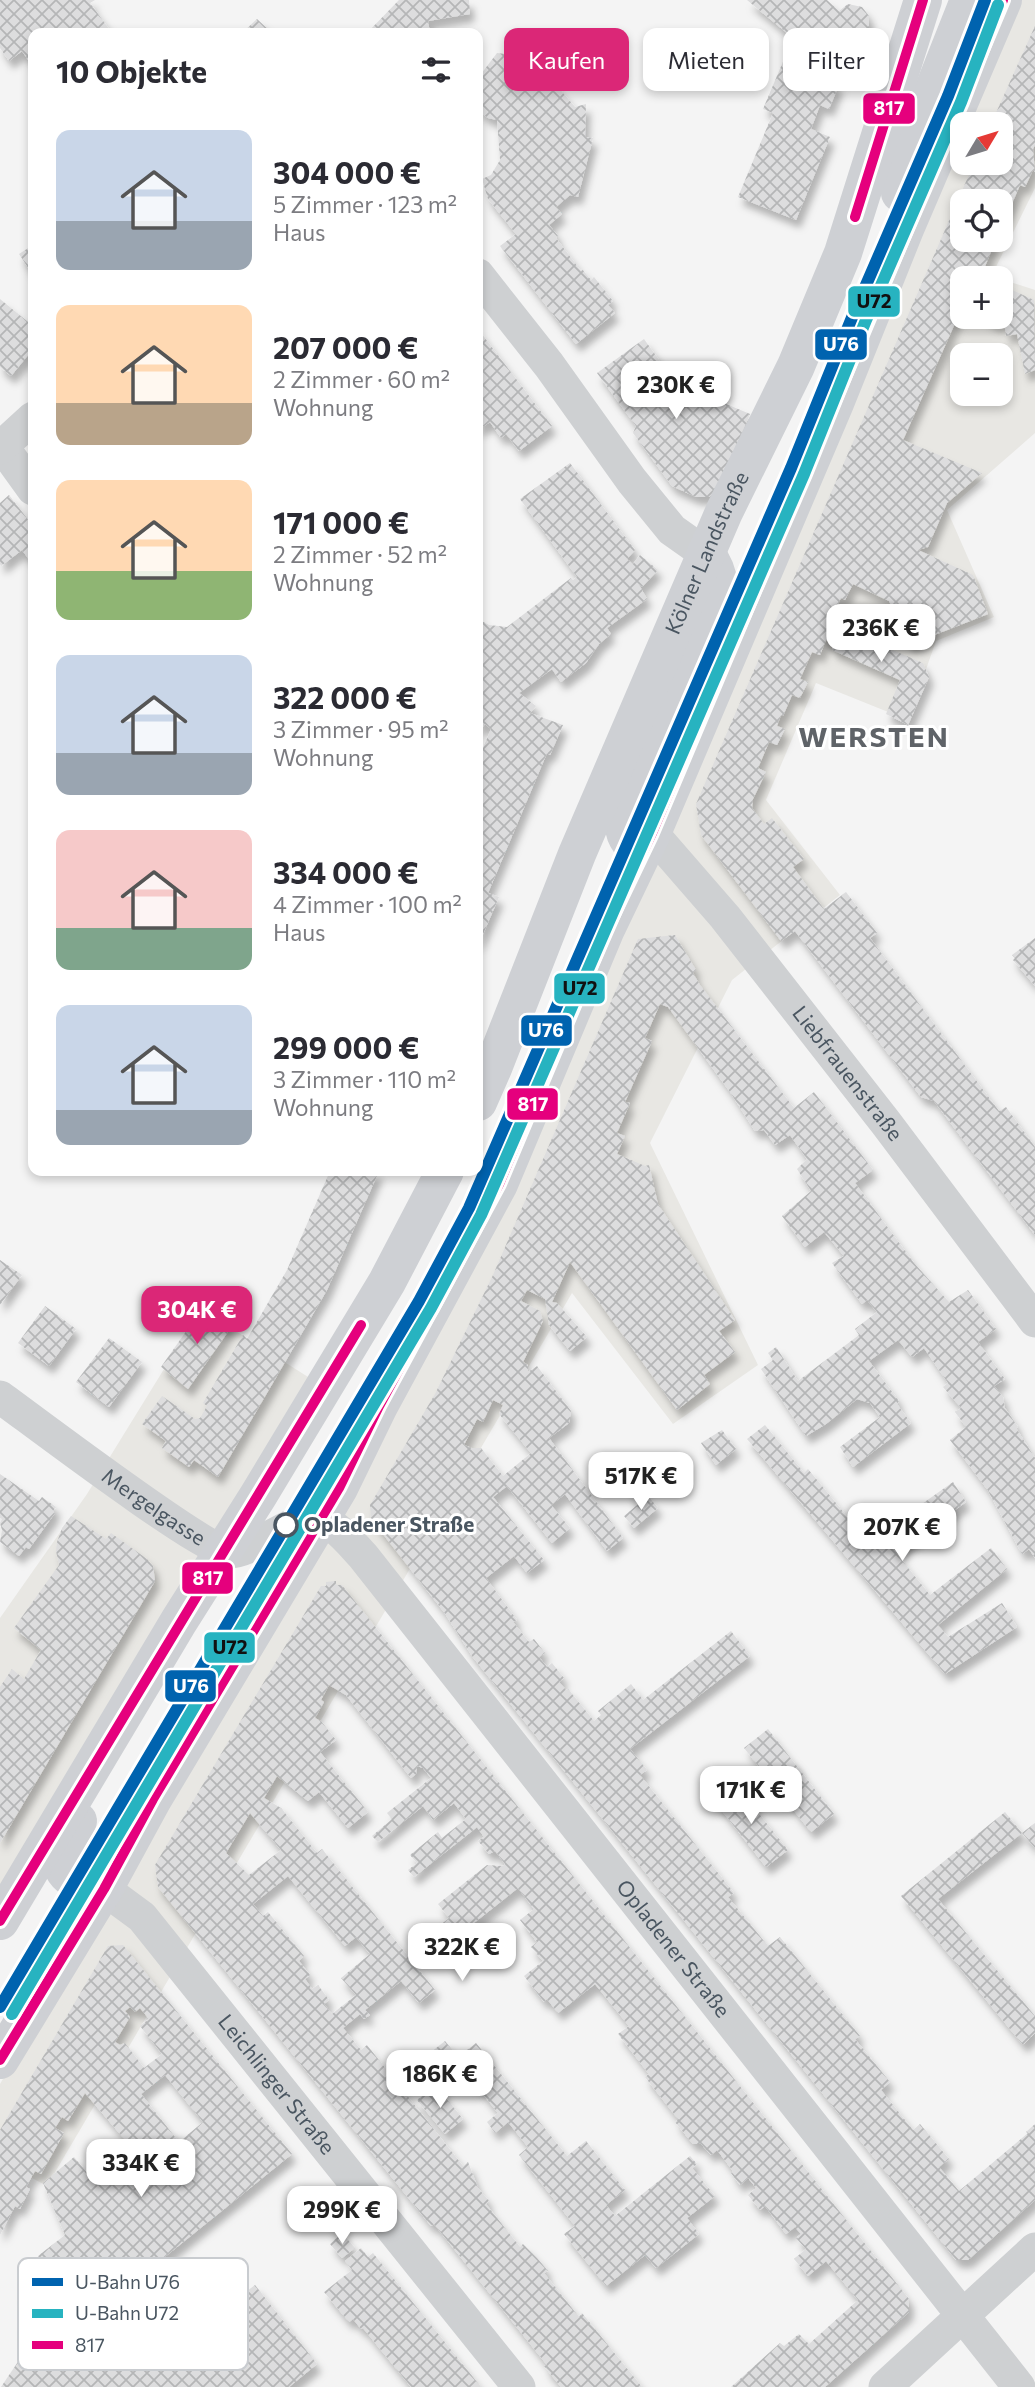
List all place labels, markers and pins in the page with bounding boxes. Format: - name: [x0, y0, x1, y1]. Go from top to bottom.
- pin: 230K €: [619, 362, 733, 421]
- pin: 236K €: [824, 604, 938, 664]
- pin: 304K €: [140, 1286, 254, 1346]
- pin: 517K €: [584, 1452, 698, 1512]
- pin: 207K €: [845, 1504, 959, 1563]
- place label: Opladener Straße: [304, 1511, 474, 1536]
- marker: Opladener Straße: [274, 1513, 298, 1537]
- pin: 171K €: [694, 1766, 808, 1826]
- pin: 322K €: [405, 1924, 519, 1983]
- pin: 186K €: [383, 2050, 497, 2110]
- pin: 334K €: [84, 2140, 198, 2199]
- pin: 299K €: [285, 2186, 399, 2246]

